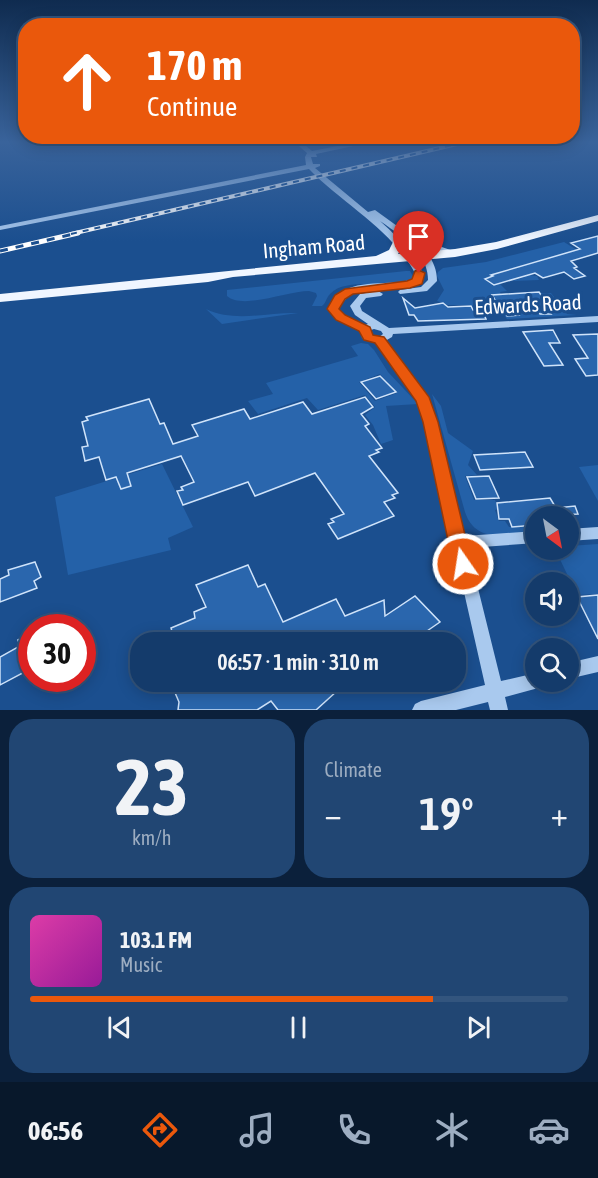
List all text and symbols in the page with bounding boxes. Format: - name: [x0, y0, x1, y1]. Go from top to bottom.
- text: 170 m: [147, 41, 242, 89]
- icon: ahead: [48, 42, 126, 120]
- text: Continue: [147, 91, 237, 122]
- pin: [393, 211, 444, 273]
- icon: arrive: [402, 220, 435, 253]
- street label: Ingham Road: [262, 230, 366, 262]
- street label: Edwards Road: [474, 289, 582, 319]
- north arrow: [525, 506, 579, 560]
- map controls: [525, 506, 579, 692]
- position arrow: [431, 532, 495, 596]
- button: sound: [525, 572, 579, 626]
- speed limit sign: 30: [18, 614, 96, 692]
- button: search: [525, 638, 579, 692]
- text: 06:57 · 1 min · 310 m: [217, 649, 379, 675]
- text: 23: [115, 742, 188, 832]
- text: Climate: [325, 758, 382, 781]
- text: 19°: [419, 788, 474, 840]
- text: −: [325, 795, 342, 833]
- text: +: [551, 795, 568, 833]
- text: km/h: [132, 826, 172, 849]
- text: 103.1 FM: [120, 927, 192, 953]
- text: Music: [120, 953, 162, 976]
- icon: previous: [103, 1011, 136, 1044]
- icon: pause: [282, 1011, 315, 1044]
- icon: next: [462, 1011, 495, 1044]
- icon: directions: [139, 1109, 181, 1151]
- icon: music: [236, 1109, 278, 1151]
- icon: phone: [333, 1109, 375, 1151]
- icon: climate: [431, 1109, 473, 1151]
- icon: car: [528, 1109, 570, 1151]
- text: 06:56: [28, 1115, 83, 1146]

